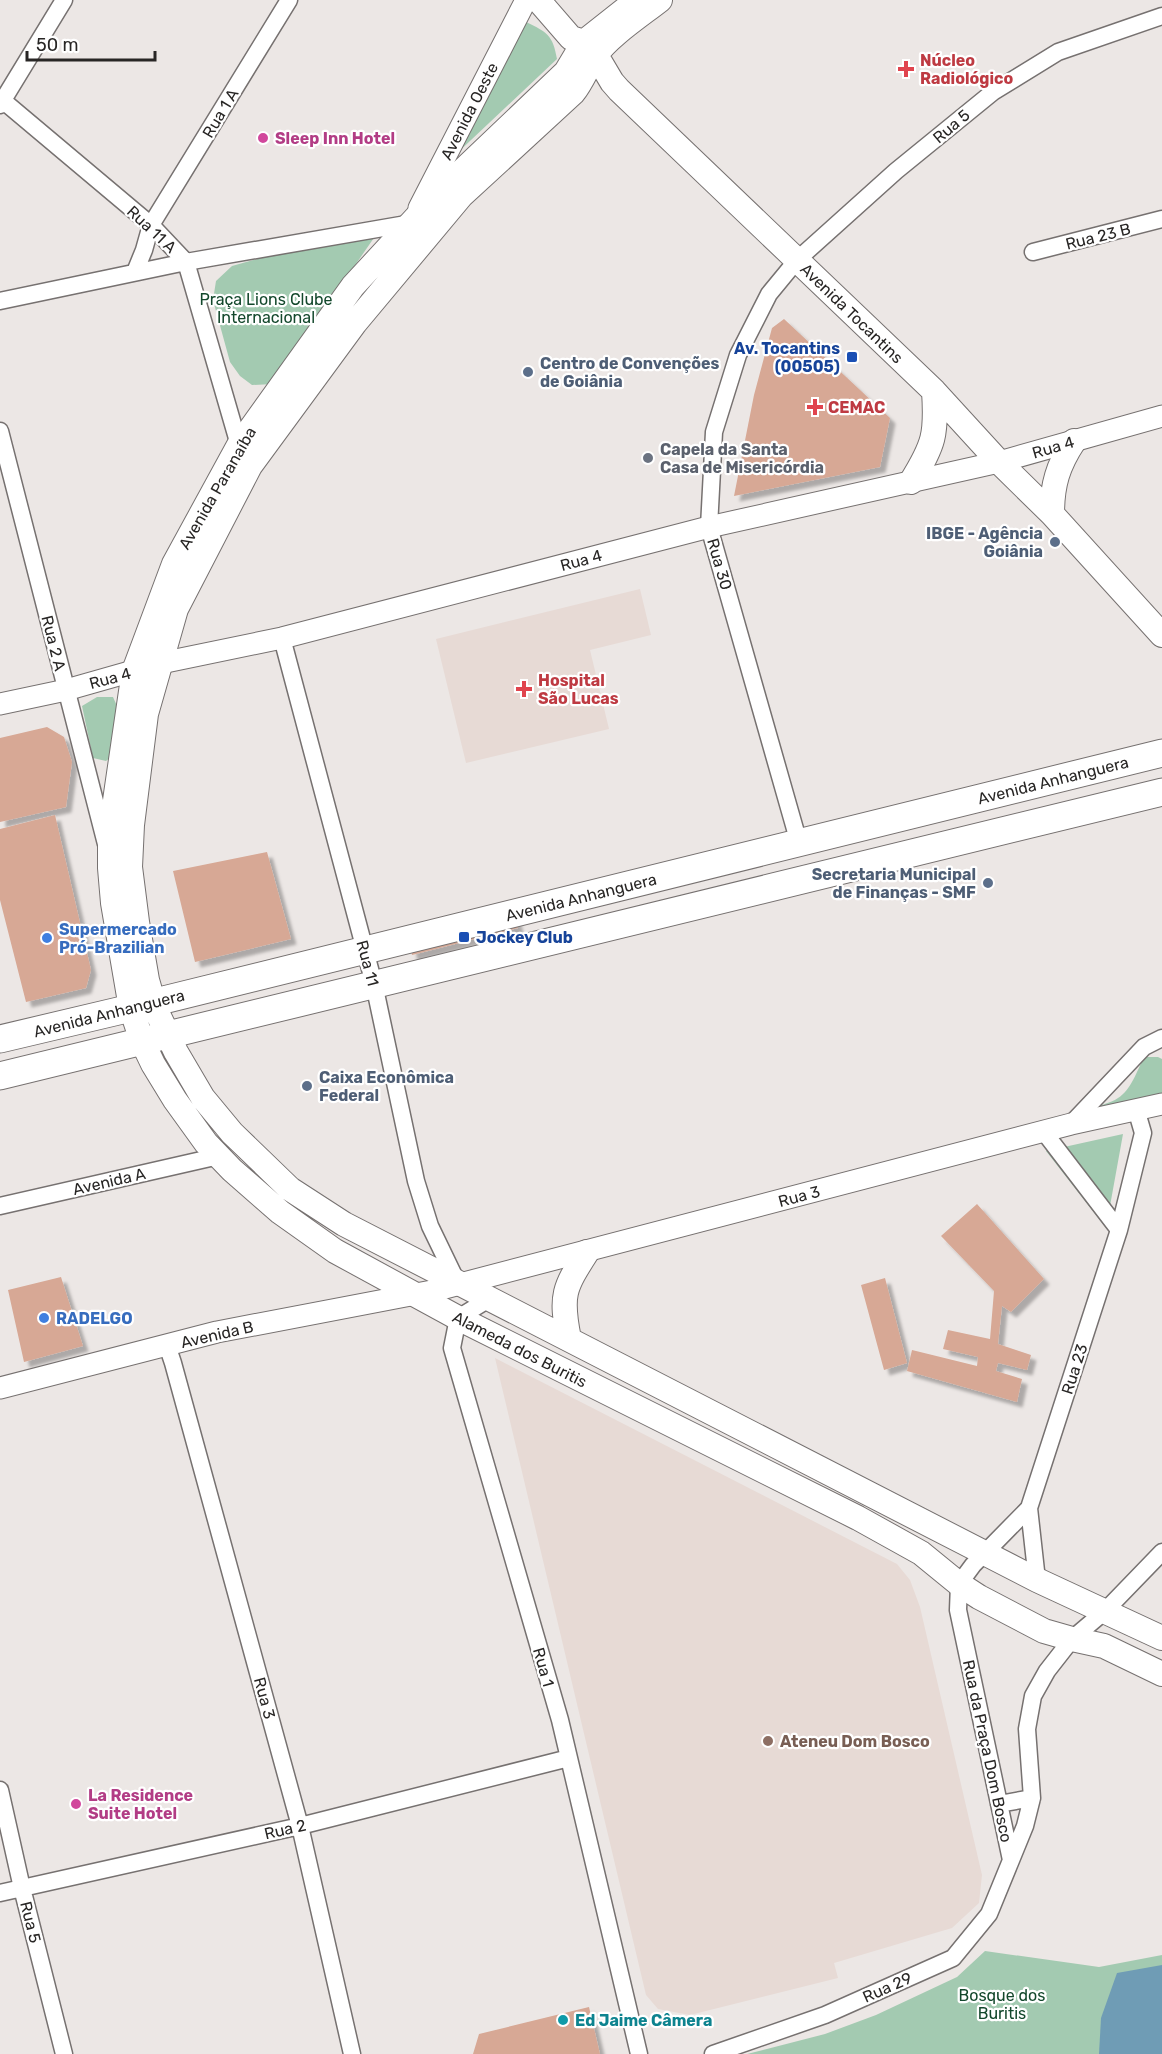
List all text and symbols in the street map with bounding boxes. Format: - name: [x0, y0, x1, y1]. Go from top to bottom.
- scale bar: [27, 24, 154, 62]
- text: 50 m: [36, 34, 79, 56]
- place label: Núcleo Radiológico: [920, 51, 1013, 88]
- street label: Avenida Oeste: [437, 59, 502, 163]
- marker: Núcleo Radiológico: [897, 60, 915, 78]
- street label: Rua 1 A: [198, 85, 243, 141]
- street label: Rua 5: [929, 105, 974, 147]
- place label: Sleep Inn Hotel: [275, 129, 395, 148]
- marker: Sleep Inn Hotel: [256, 131, 270, 145]
- street label: Rua 11 A: [123, 202, 181, 257]
- street label: Rua 23 B: [1064, 219, 1133, 254]
- street label: Avenida Tocantins: [796, 260, 907, 367]
- park label: Praça Lions Clube Internacional: [199, 290, 333, 327]
- place label: Av. Tocantins (00505): [734, 339, 840, 376]
- marker: Av. Tocantins (00505): [845, 350, 859, 364]
- place label: Centro de Convenções de Goiânia: [540, 354, 720, 391]
- marker: Centro de Convenções de Goiânia: [521, 365, 535, 379]
- marker: CEMAC: [806, 398, 824, 416]
- place label: CEMAC: [828, 398, 885, 417]
- street label: Avenida Paranaíba: [175, 424, 260, 553]
- street label: Rua 4: [1030, 432, 1076, 463]
- place label: Capela da Santa Casa de Misericórdia: [660, 440, 824, 477]
- marker: Capela da Santa Casa de Misericórdia: [641, 451, 655, 465]
- place label: IBGE - Agência Goiânia: [926, 524, 1043, 561]
- marker: IBGE - Agência Goiânia: [1048, 535, 1062, 549]
- street label: Rua 30: [703, 536, 736, 592]
- street label: Rua 4: [558, 546, 604, 575]
- street label: Rua 2 A: [37, 613, 70, 673]
- street label: Rua 4: [87, 664, 133, 693]
- place label: Hospital São Lucas: [538, 671, 619, 708]
- marker: Hospital São Lucas: [515, 680, 533, 698]
- street label: Avenida Anhanguera: [976, 753, 1131, 808]
- place label: Secretaria Municipal de Finanças - SMF: [812, 865, 976, 902]
- street label: Avenida Anhanguera: [504, 870, 659, 925]
- marker: Secretaria Municipal de Finanças - SMF: [981, 876, 995, 890]
- place label: Supermercado Pró-Brazilian: [59, 920, 177, 957]
- place label: Jockey Club: [476, 928, 573, 947]
- marker: Jockey Club: [457, 930, 471, 944]
- marker: Supermercado Pró-Brazilian: [40, 931, 54, 945]
- street label: Rua 11: [352, 938, 383, 988]
- street label: Avenida Anhanguera: [32, 986, 187, 1041]
- place label: Caixa Econômica Federal: [319, 1068, 454, 1105]
- marker: Caixa Econômica Federal: [300, 1079, 314, 1093]
- street label: Avenida A: [71, 1164, 148, 1199]
- street label: Rua 3: [776, 1182, 822, 1211]
- street label: Alameda dos Buritis: [449, 1307, 590, 1392]
- place label: RADELGO: [56, 1309, 133, 1328]
- marker: RADELGO: [37, 1311, 51, 1325]
- street label: Avenida B: [179, 1317, 255, 1352]
- street label: Rua 23: [1057, 1342, 1092, 1397]
- street label: Rua 1: [529, 1645, 558, 1689]
- street label: Rua da Praça Dom Bosco: [959, 1658, 1016, 1844]
- street label: Rua 3: [250, 1675, 279, 1721]
- place label: Ateneu Dom Bosco: [780, 1732, 930, 1751]
- marker: Ateneu Dom Bosco: [761, 1734, 775, 1748]
- place label: La Residence Suite Hotel: [88, 1786, 193, 1823]
- marker: La Residence Suite Hotel: [69, 1797, 83, 1811]
- street label: Rua 2: [262, 1815, 308, 1843]
- street label: Rua 5: [16, 1899, 45, 1945]
- street label: Rua 29: [860, 1968, 915, 2007]
- park label: Bosque dos Buritis: [959, 1986, 1045, 2023]
- place label: Ed Jaime Câmera: [575, 2011, 712, 2030]
- marker: Ed Jaime Câmera: [556, 2013, 570, 2027]

